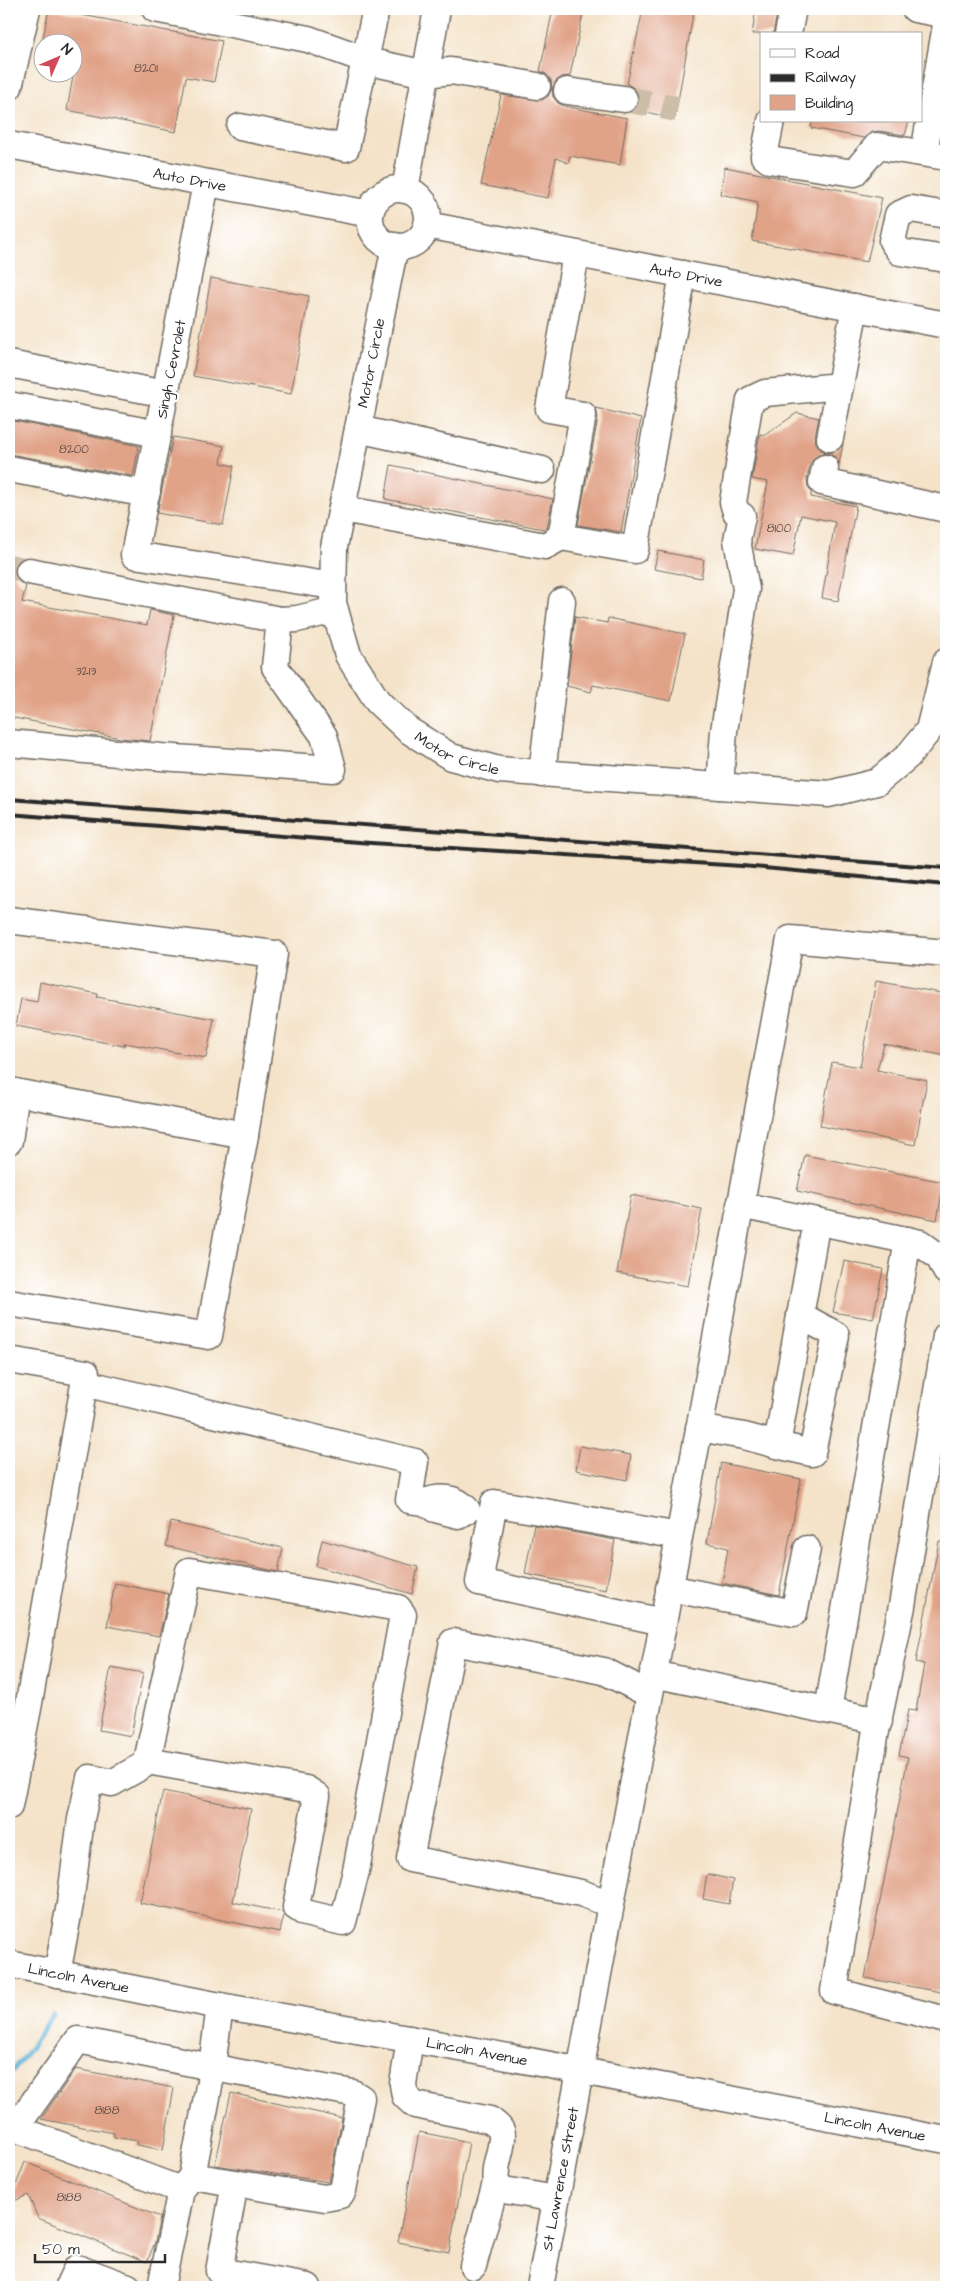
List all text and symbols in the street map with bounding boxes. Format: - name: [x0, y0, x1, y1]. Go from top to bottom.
- north arrow: [32, 32, 82, 82]
- legend: [760, 32, 922, 122]
- text: N: [56, 39, 77, 60]
- text: Road: [805, 43, 840, 64]
- house number: 8201: [134, 60, 158, 77]
- text: Railway: [805, 67, 856, 89]
- text: Building: [805, 93, 853, 115]
- street label: Auto Drive: [151, 163, 228, 197]
- street label: Auto Drive: [648, 258, 724, 293]
- street label: Motor Circle: [353, 317, 390, 410]
- street label: Singh Cevrolet: [152, 318, 192, 421]
- house number: 8200: [59, 441, 89, 458]
- house number: 8100: [767, 520, 792, 537]
- house number: 3213: [76, 663, 96, 680]
- street label: Motor Circle: [410, 727, 501, 781]
- street label: Lincoln Avenue: [26, 1958, 131, 1999]
- street label: Lincoln Avenue: [424, 2032, 529, 2071]
- house number: 8188: [95, 2102, 120, 2119]
- street label: St Lawrence Street: [537, 2105, 584, 2253]
- street label: Lincoln Avenue: [822, 2107, 927, 2147]
- house number: 8188: [57, 2189, 82, 2206]
- scale bar: [35, 2231, 165, 2263]
- text: 50 m: [42, 2239, 80, 2260]

